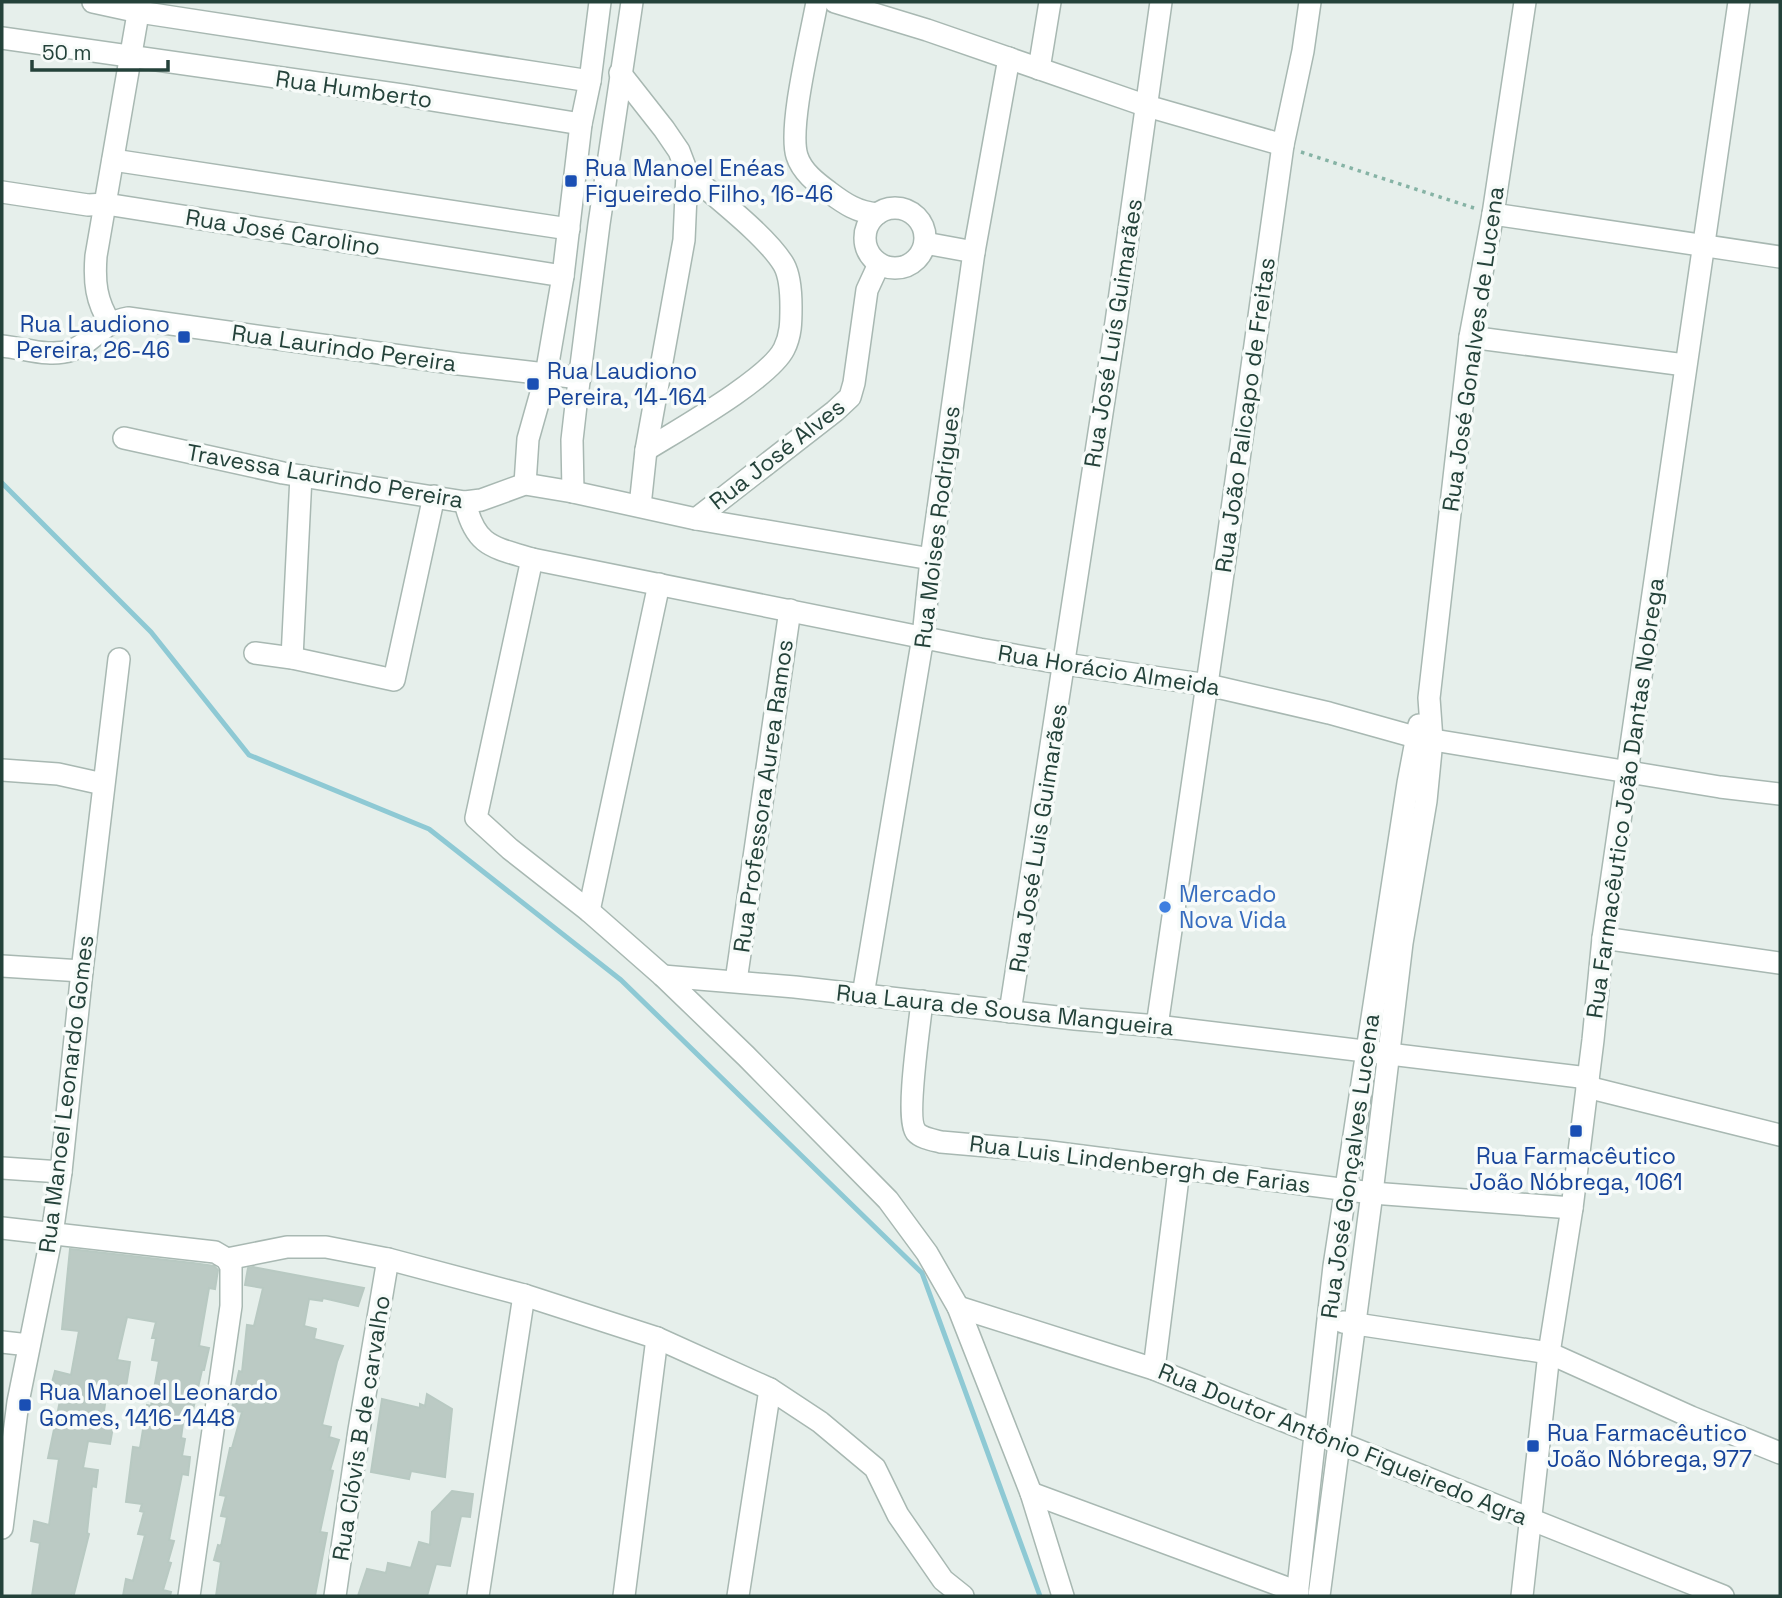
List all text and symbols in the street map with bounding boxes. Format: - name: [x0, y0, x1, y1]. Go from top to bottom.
- scale bar: [32, 28, 168, 72]
- text: 50 m: [42, 39, 92, 66]
- street label: Rua Humberto: [274, 63, 434, 115]
- place label: Rua Manoel Enéas Figueiredo Filho, 16-46: [585, 153, 833, 209]
- marker: Rua Manoel Enéas Figueiredo Filho, 16-46: [563, 173, 579, 189]
- street label: Rua José Gonalves de Lucena: [1435, 184, 1511, 514]
- street label: Rua José Luís Guimarães: [1077, 196, 1149, 470]
- street label: Rua José Carolino: [184, 202, 382, 262]
- street label: Rua João Palicapo de Freitas: [1208, 255, 1282, 575]
- place label: Rua Laudiono Pereira, 26-46: [16, 309, 170, 365]
- street label: Rua Laurindo Pereira: [230, 317, 458, 379]
- marker: Rua Laudiono Pereira, 26-46: [176, 329, 192, 345]
- place label: Rua Laudiono Pereira, 14-164: [547, 356, 707, 412]
- marker: Rua Laudiono Pereira, 14-164: [525, 376, 541, 392]
- street label: Rua José Alves: [703, 392, 851, 516]
- street label: Rua Moises Rodrigues: [907, 404, 967, 650]
- street label: Travessa Laurindo Pereira: [184, 437, 466, 515]
- street label: Rua Farmacêutico João Dantas Nobrega: [1579, 576, 1671, 1020]
- street label: Rua Professora Aurea Ramos: [726, 638, 800, 954]
- street label: Rua Horácio Almeida: [996, 638, 1222, 702]
- street label: Rua José Luis Guimarães: [1002, 701, 1074, 975]
- place label: Mercado Nova Vida: [1179, 879, 1287, 935]
- marker: Mercado Nova Vida: [1157, 899, 1173, 915]
- street label: Rua Manoel Leonardo Gomes: [32, 933, 100, 1255]
- street label: Rua Laura de Sousa Mangueira: [835, 977, 1175, 1043]
- street label: Rua José Gonçalves Lucena: [1314, 1012, 1386, 1320]
- marker: Rua Farmacêutico João Nóbrega, 1061: [1568, 1123, 1584, 1139]
- street label: Rua Luis Lindenbergh de Farias: [968, 1128, 1312, 1200]
- place label: Rua Farmacêutico João Nóbrega, 1061: [1469, 1141, 1683, 1197]
- street label: Rua Clóvis B de carvalho: [325, 1293, 397, 1563]
- street label: Rua Doutor Antônio Figueiredo Agra: [1154, 1356, 1532, 1532]
- place label: Rua Manoel Leonardo Gomes, 1416-1448: [39, 1377, 278, 1433]
- marker: Rua Manoel Leonardo Gomes, 1416-1448: [17, 1397, 33, 1413]
- place label: Rua Farmacêutico João Nóbrega, 977: [1547, 1418, 1752, 1474]
- marker: Rua Farmacêutico João Nóbrega, 977: [1525, 1438, 1541, 1454]

